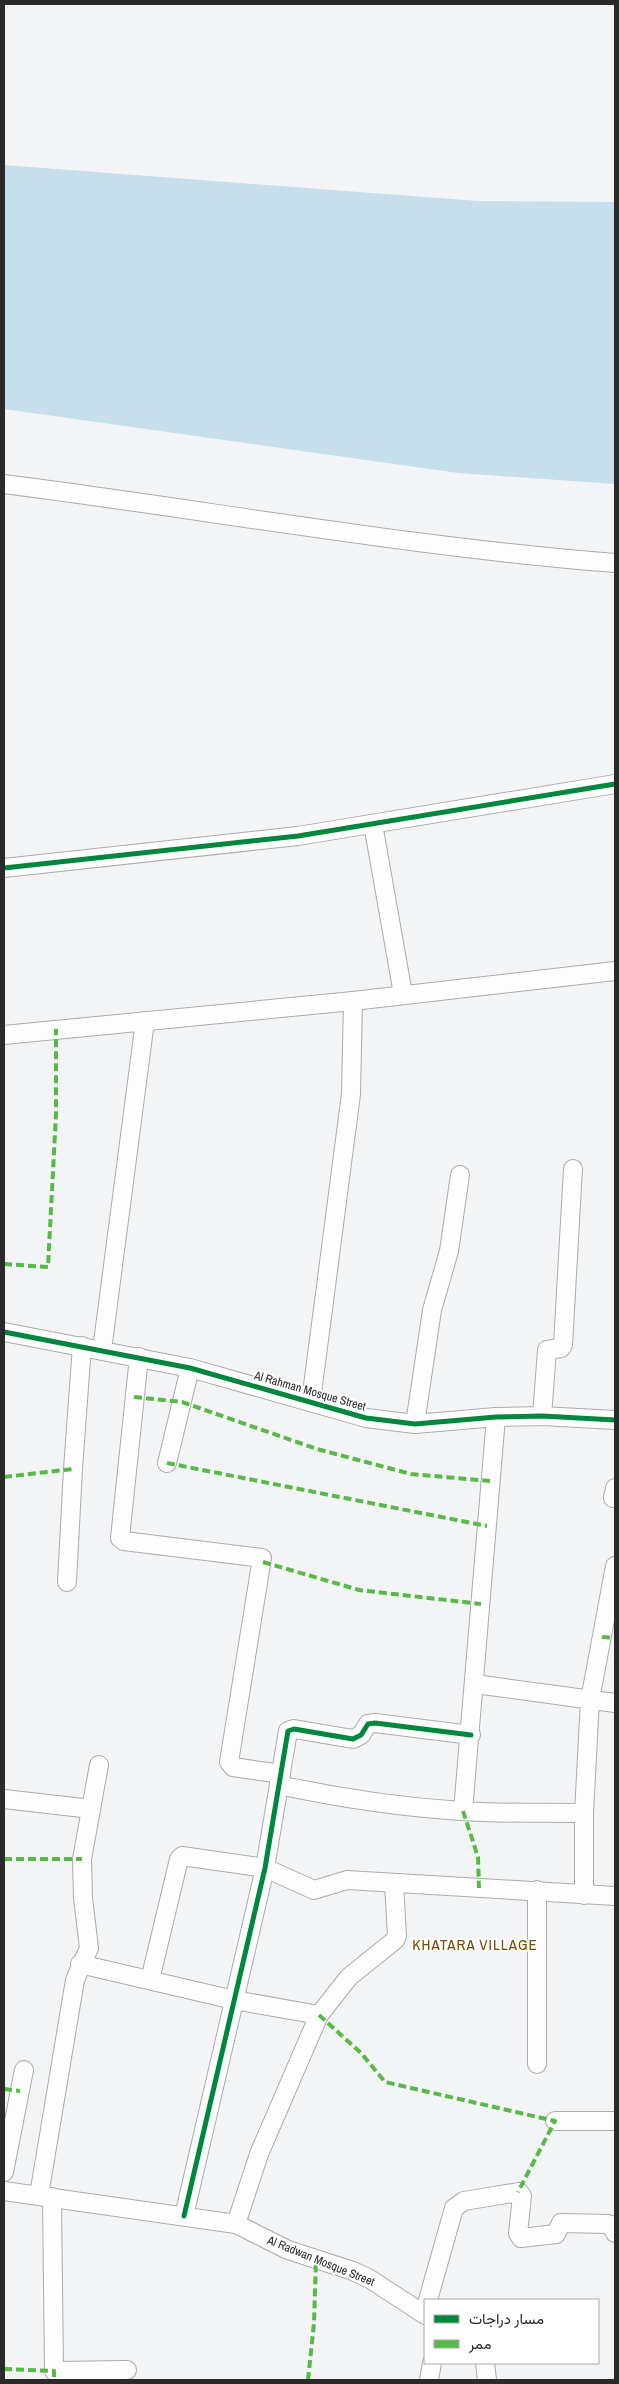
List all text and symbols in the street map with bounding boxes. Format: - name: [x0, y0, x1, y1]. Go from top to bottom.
- street label: Al Rahman Mosque Street: [251, 1367, 368, 1415]
- district label: KHATARA VILLAGE: [412, 1934, 538, 1955]
- street label: Al Radwan Mosque Street: [264, 2232, 377, 2290]
- legend: [424, 2299, 599, 2364]
- text: مسار دراجات: [469, 2308, 544, 2329]
- text: ممر: [468, 2333, 491, 2354]

